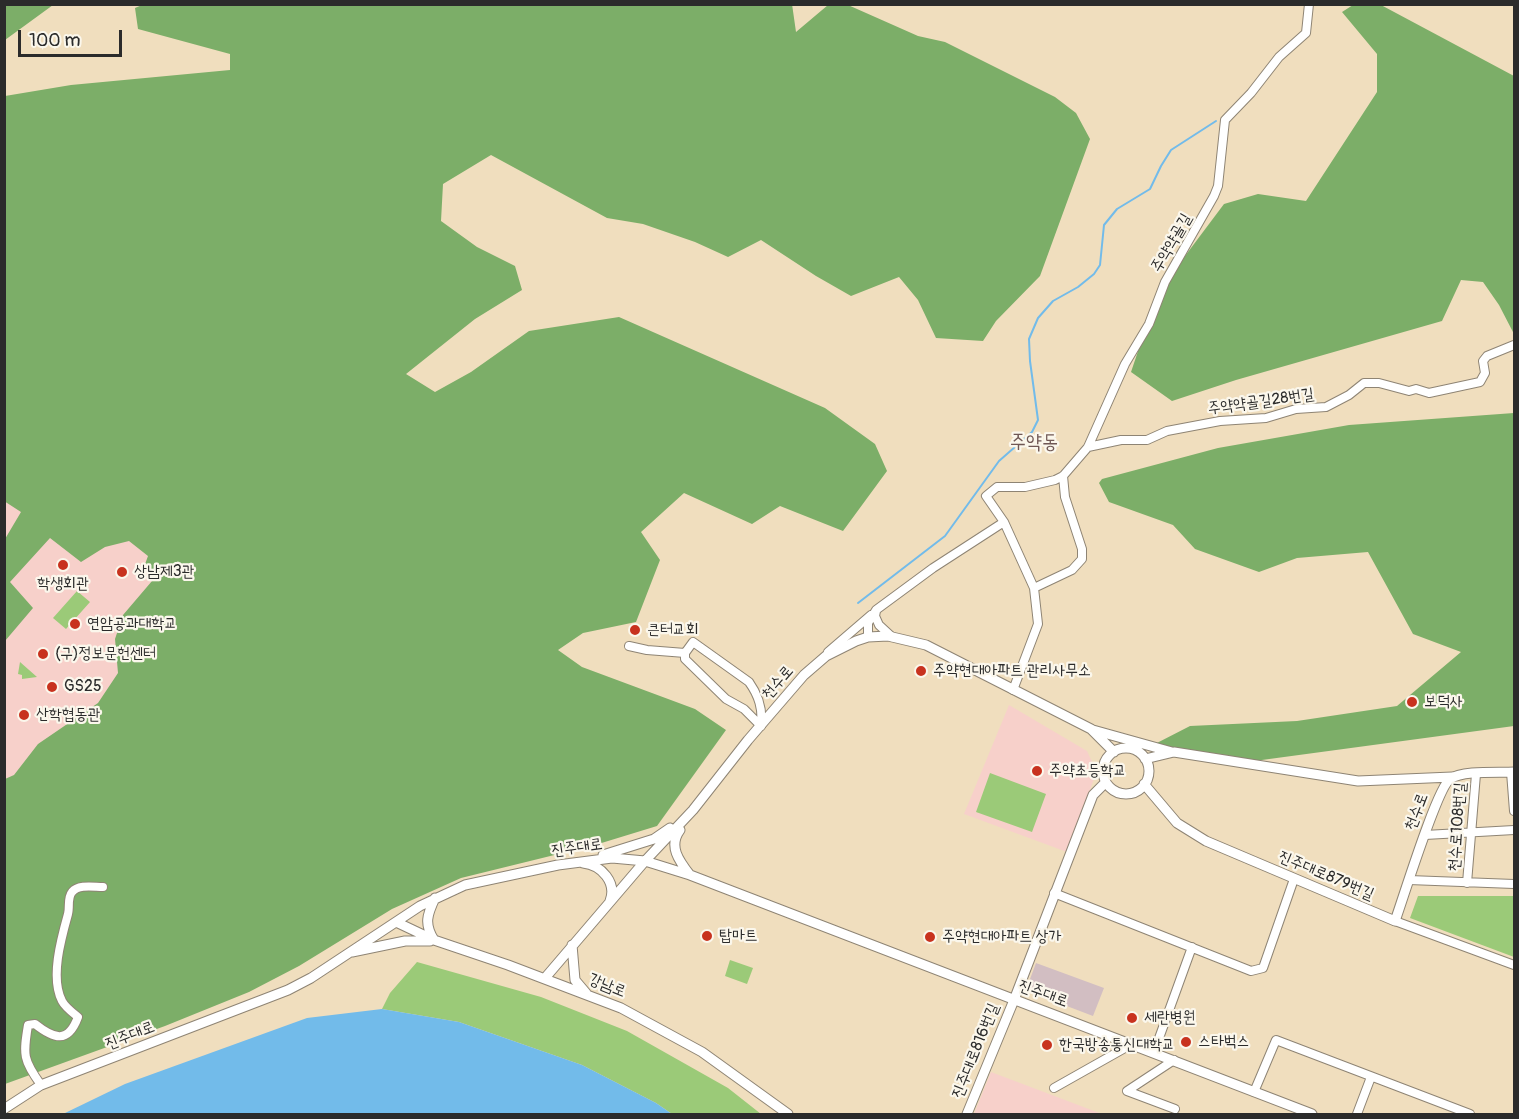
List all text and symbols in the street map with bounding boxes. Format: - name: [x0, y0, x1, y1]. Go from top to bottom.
- scale bar: [21, 18, 124, 56]
- text: 100 m: [29, 29, 81, 52]
- street label: 주약약골길: [1148, 210, 1196, 276]
- street label: 주약약골길28번길: [1207, 385, 1315, 419]
- district label: 주약동: [1010, 431, 1058, 455]
- marker: 학생회관: [56, 558, 70, 572]
- place label: 상남제3관: [134, 562, 194, 582]
- marker: 상남제3관: [115, 565, 129, 579]
- place label: 학생회관: [37, 574, 89, 594]
- place label: 연암공과대학교: [87, 614, 177, 634]
- marker: 연암공과대학교: [68, 617, 82, 631]
- place label: 큰터교회: [647, 620, 698, 640]
- marker: 큰터교회: [628, 623, 642, 637]
- place label: (구)정보문헌센터: [55, 644, 156, 664]
- marker: (구)정보문헌센터: [36, 647, 50, 661]
- place label: 주약현대아파트 관리사무소: [933, 661, 1091, 681]
- street label: 천수로: [758, 662, 798, 704]
- marker: 주약현대아파트 관리사무소: [914, 664, 928, 678]
- place label: GS25: [64, 677, 102, 697]
- marker: GS25: [45, 680, 59, 694]
- place label: 보덕사: [1424, 692, 1463, 712]
- marker: 보덕사: [1405, 695, 1419, 709]
- place label: 산학협동관: [36, 705, 100, 725]
- marker: 산학협동관: [17, 708, 31, 722]
- place label: 주약초등학교: [1049, 761, 1126, 781]
- marker: 주약초등학교: [1030, 764, 1044, 778]
- street label: 천수로108번길: [1445, 782, 1471, 872]
- street label: 천수로: [1401, 791, 1433, 833]
- street label: 진주대로: [550, 835, 604, 861]
- street label: 진주대로879번길: [1275, 847, 1377, 905]
- place label: 탑마트: [719, 926, 758, 946]
- place label: 주약현대아파트 상가: [942, 927, 1061, 947]
- marker: 탑마트: [700, 929, 714, 943]
- marker: 주약현대아파트 상가: [923, 930, 937, 944]
- street label: 강남로: [585, 970, 629, 1002]
- street label: 진주대로: [1016, 976, 1070, 1012]
- street label: 진주대로816번길: [948, 1001, 1004, 1101]
- place label: 세란병원: [1144, 1008, 1196, 1028]
- marker: 세란병원: [1125, 1011, 1139, 1025]
- street label: 진주대로: [103, 1018, 157, 1054]
- place label: 스타벅스: [1198, 1032, 1250, 1052]
- place label: 한국방송통신대학교: [1059, 1035, 1175, 1055]
- marker: 스타벅스: [1179, 1035, 1193, 1049]
- marker: 한국방송통신대학교: [1040, 1038, 1054, 1052]

